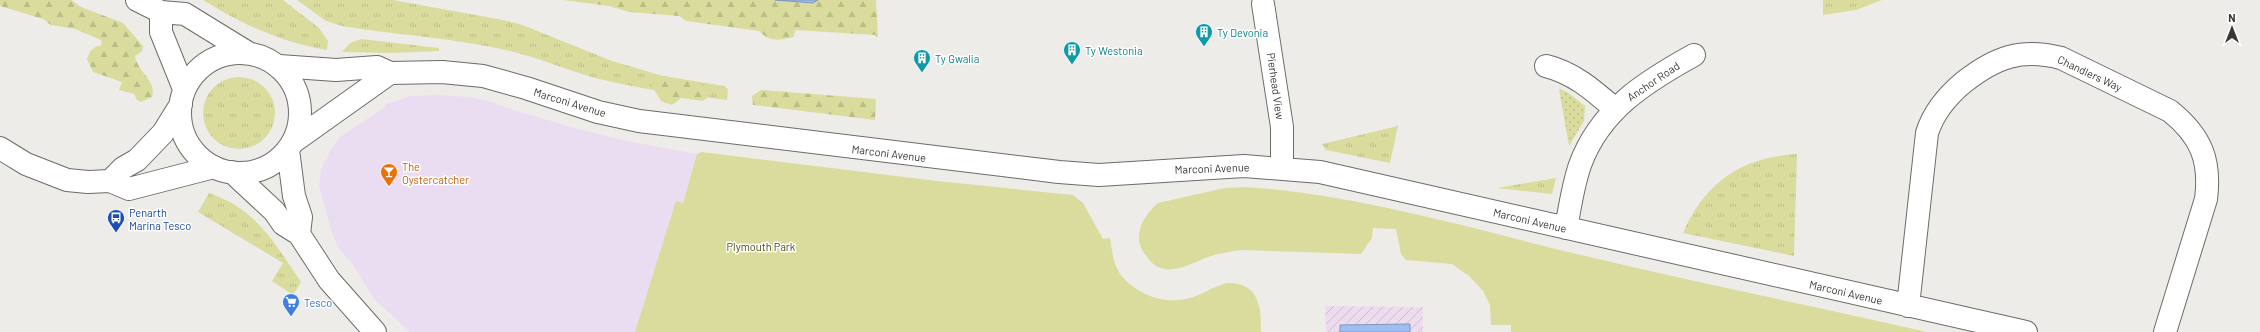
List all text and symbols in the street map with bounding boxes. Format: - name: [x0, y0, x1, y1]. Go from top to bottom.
- north arrow: [2212, 8, 2252, 48]
- text: N: [2228, 11, 2236, 24]
- building icon: Ty Devonia: [1194, 22, 1214, 47]
- place label: Ty Devonia: [1217, 26, 1268, 39]
- building icon: Ty Westonia: [1062, 40, 1082, 65]
- place label: Ty Westonia: [1085, 44, 1143, 57]
- building icon: Ty Gwalia: [912, 48, 932, 73]
- place label: Ty Gwalia: [935, 52, 979, 65]
- street label: Pierhead View: [1265, 52, 1287, 120]
- street label: Chandlers Way: [2056, 52, 2124, 94]
- street label: Anchor Road: [1624, 59, 1682, 103]
- street label: Marconi Avenue: [532, 85, 608, 119]
- street label: Marconi Avenue: [851, 142, 927, 164]
- place label: The Oystercatcher: [402, 160, 469, 186]
- street label: Marconi Avenue: [1174, 160, 1250, 176]
- bar icon: The Oystercatcher: [379, 162, 399, 187]
- street label: Marconi Avenue: [1492, 205, 1568, 235]
- place label: Penarth Marina Tesco: [129, 206, 191, 232]
- bus stop icon: Penarth Marina Tesco: [106, 208, 126, 233]
- park label: Plymouth Park: [727, 240, 796, 253]
- street label: Marconi Avenue: [1808, 277, 1884, 307]
- supermarket icon: Tesco: [281, 292, 301, 317]
- place label: Tesco: [304, 296, 332, 309]

